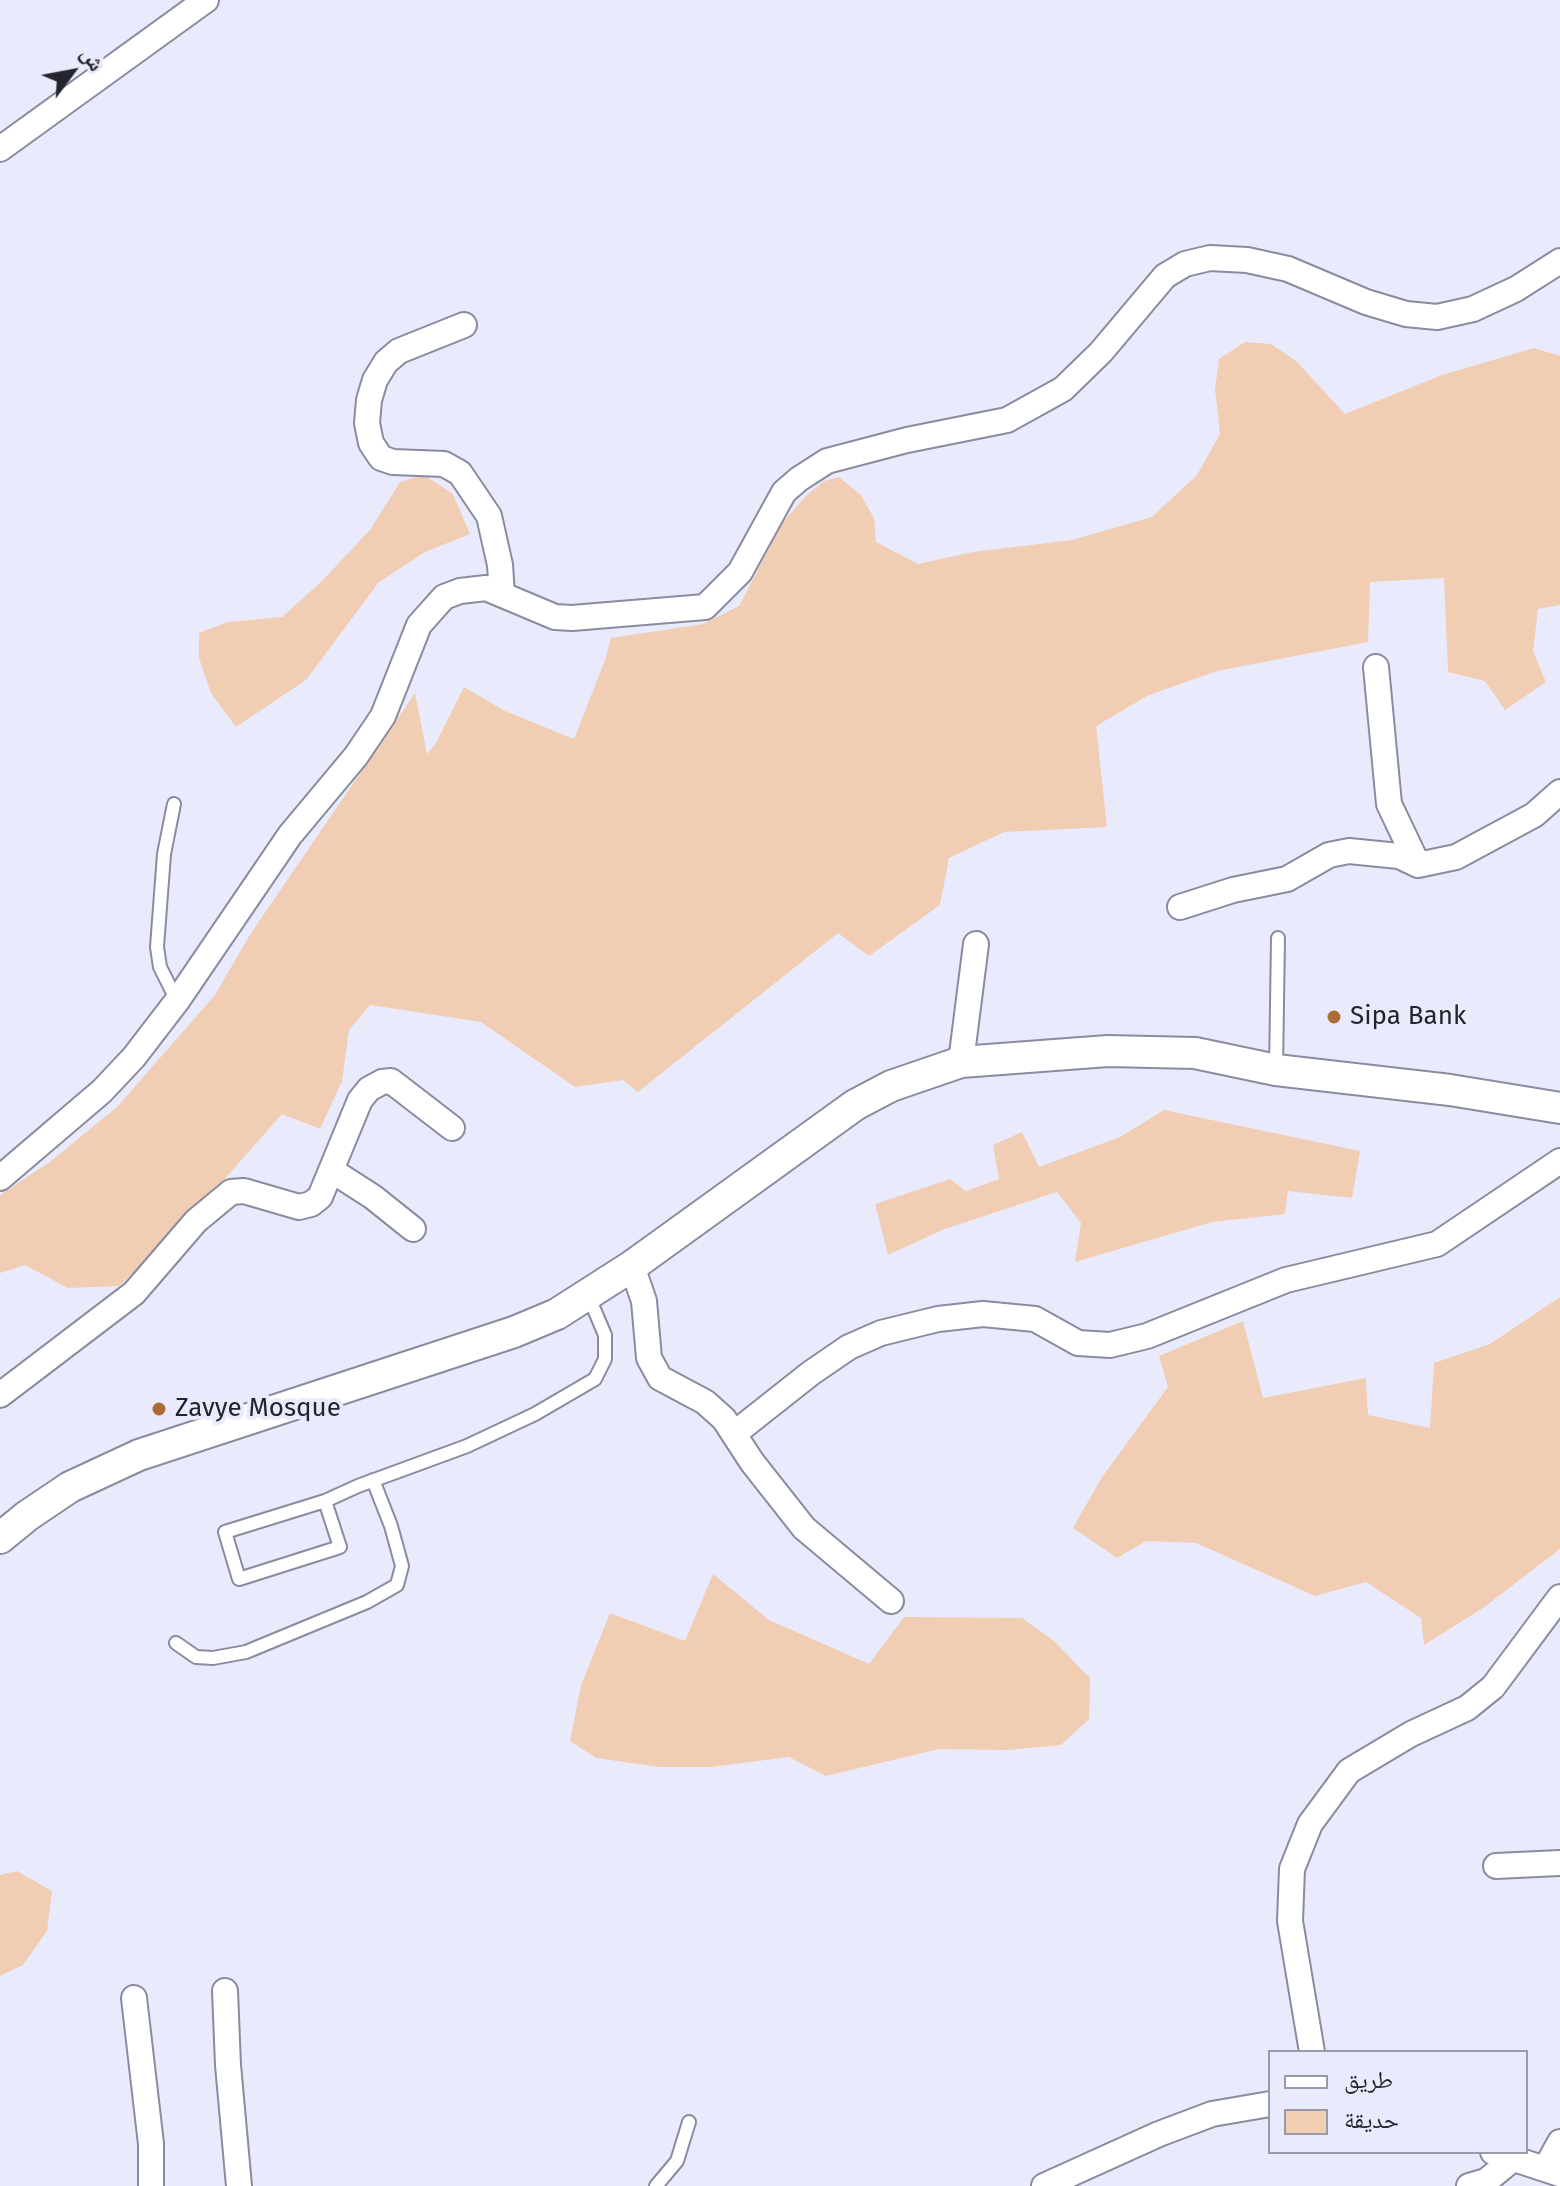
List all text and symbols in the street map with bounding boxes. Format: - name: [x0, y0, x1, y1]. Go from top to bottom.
- north arrow: [32, 32, 112, 112]
- text: ش: [75, 42, 110, 76]
- place label: Sipa Bank: [1350, 1001, 1466, 1033]
- marker: Sipa Bank: [1325, 1008, 1343, 1026]
- place label: Zavye Mosque: [175, 1393, 341, 1425]
- marker: Zavye Mosque: [150, 1400, 168, 1418]
- legend: [1268, 2050, 1528, 2154]
- text: طريق: [1344, 2066, 1393, 2094]
- text: حديقة: [1344, 2106, 1399, 2134]

